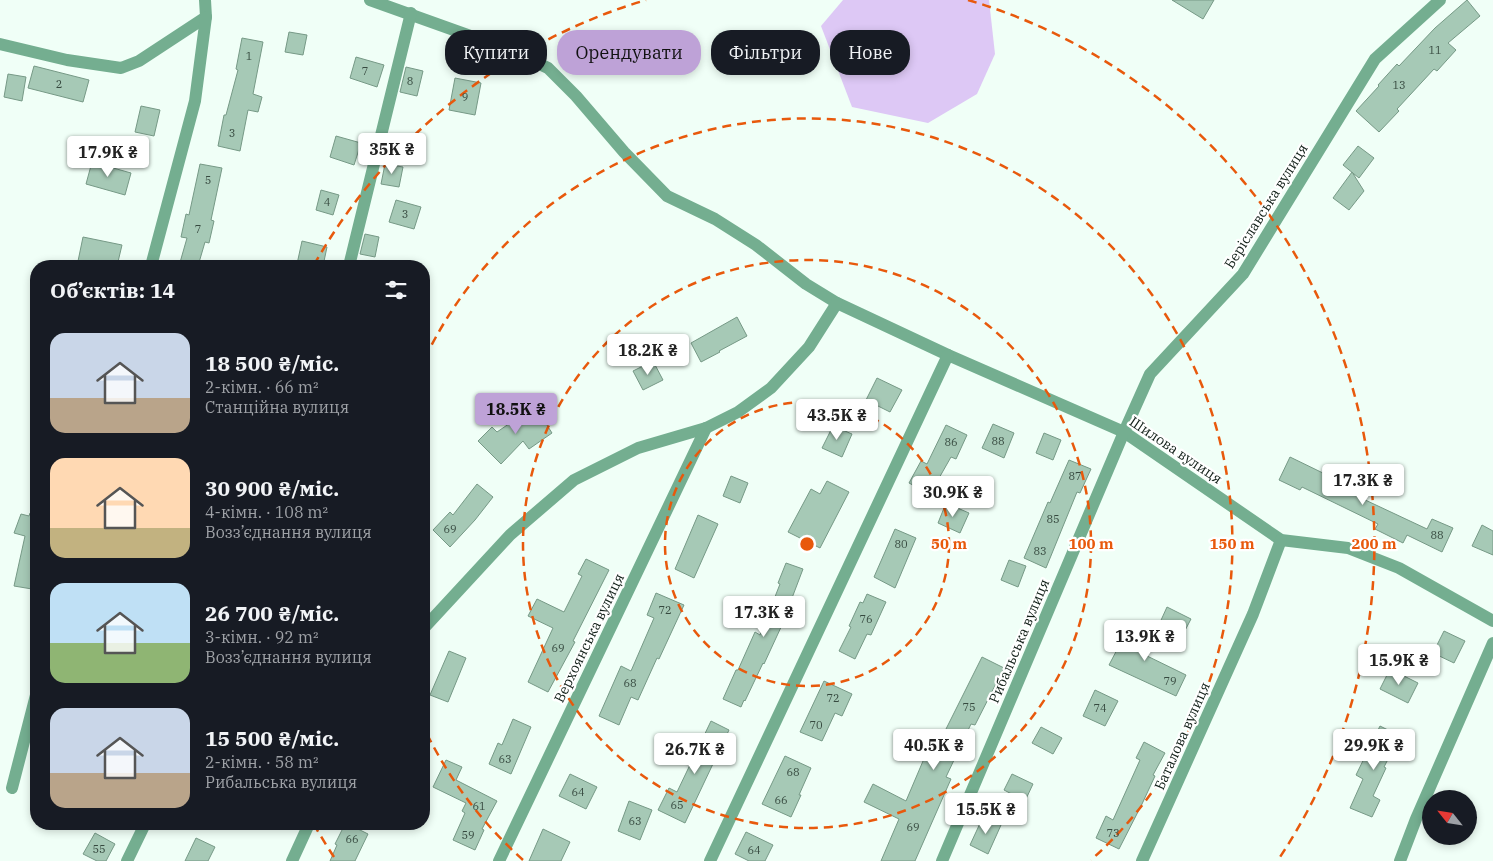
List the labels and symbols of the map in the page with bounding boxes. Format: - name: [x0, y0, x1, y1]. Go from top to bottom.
- house number: 11: [1428, 43, 1442, 57]
- house number: 1: [246, 49, 252, 63]
- house number: 7: [362, 64, 368, 78]
- house number: 8: [407, 74, 413, 88]
- house number: 2: [56, 77, 62, 91]
- house number: 13: [1392, 78, 1406, 92]
- house number: 9: [462, 90, 468, 104]
- house number: 3: [229, 126, 235, 140]
- pin: 35K ₴: [357, 132, 427, 175]
- pin: 17.9K ₴: [62, 136, 154, 178]
- street label: Беріславська вулиця: [1220, 140, 1312, 272]
- house number: 5: [205, 173, 211, 187]
- house number: 4: [324, 195, 331, 209]
- house number: 3: [402, 207, 408, 221]
- house number: 7: [195, 222, 201, 236]
- pin: 18.2K ₴: [602, 334, 694, 376]
- pin: 18.5K ₴: [470, 392, 562, 435]
- pin: 43.5K ₴: [791, 398, 883, 441]
- street label: Шилова вулиця: [1126, 412, 1226, 488]
- house number: 88: [991, 434, 1005, 448]
- house number: 86: [944, 435, 958, 449]
- pin: 17.3K ₴: [1317, 464, 1409, 506]
- house number: 87: [1068, 469, 1082, 483]
- pin: 30.9K ₴: [907, 476, 999, 518]
- house number: 85: [1046, 512, 1060, 526]
- house number: 69: [443, 522, 457, 536]
- house number: 88: [1430, 528, 1444, 542]
- text: 50 m: [931, 534, 967, 553]
- text: 100 m: [1068, 534, 1114, 553]
- text: 150 m: [1209, 534, 1255, 553]
- text: 200 m: [1351, 534, 1397, 553]
- centre of rings: [798, 535, 816, 553]
- house number: 80: [894, 537, 908, 551]
- house number: 83: [1033, 544, 1047, 558]
- street label: Верхоянська вулиця: [550, 570, 628, 706]
- street label: Рибальська вулиця: [985, 576, 1053, 706]
- pin: 17.3K ₴: [718, 596, 810, 638]
- house number: 72: [658, 603, 672, 617]
- house number: 76: [859, 612, 873, 626]
- pin: 13.9K ₴: [1099, 620, 1191, 662]
- house number: 69: [551, 641, 565, 655]
- pin: 15.9K ₴: [1353, 644, 1445, 686]
- house number: 79: [1163, 674, 1177, 688]
- house number: 68: [623, 676, 637, 690]
- street label: Баталова вулиця: [1150, 679, 1214, 793]
- house number: 72: [826, 691, 840, 705]
- house number: 75: [962, 700, 976, 714]
- house number: 74: [1093, 701, 1107, 715]
- house number: 70: [809, 718, 823, 732]
- pin: 40.5K ₴: [888, 728, 980, 771]
- pin: 29.9K ₴: [1328, 728, 1420, 771]
- pin: 26.7K ₴: [649, 732, 741, 775]
- house number: 63: [498, 752, 512, 766]
- house number: 68: [786, 765, 800, 779]
- house number: 64: [571, 785, 585, 799]
- north arrow: [1422, 790, 1478, 845]
- pin: 15.5K ₴: [940, 792, 1032, 835]
- house number: 66: [774, 793, 788, 807]
- house number: 65: [670, 798, 684, 812]
- house number: 61: [472, 799, 486, 813]
- house number: 63: [628, 814, 642, 828]
- house number: 69: [906, 820, 920, 834]
- house number: 73: [1106, 826, 1120, 840]
- house number: 59: [461, 828, 475, 842]
- house number: 66: [345, 832, 359, 846]
- house number: 55: [92, 842, 106, 856]
- house number: 64: [747, 843, 761, 857]

